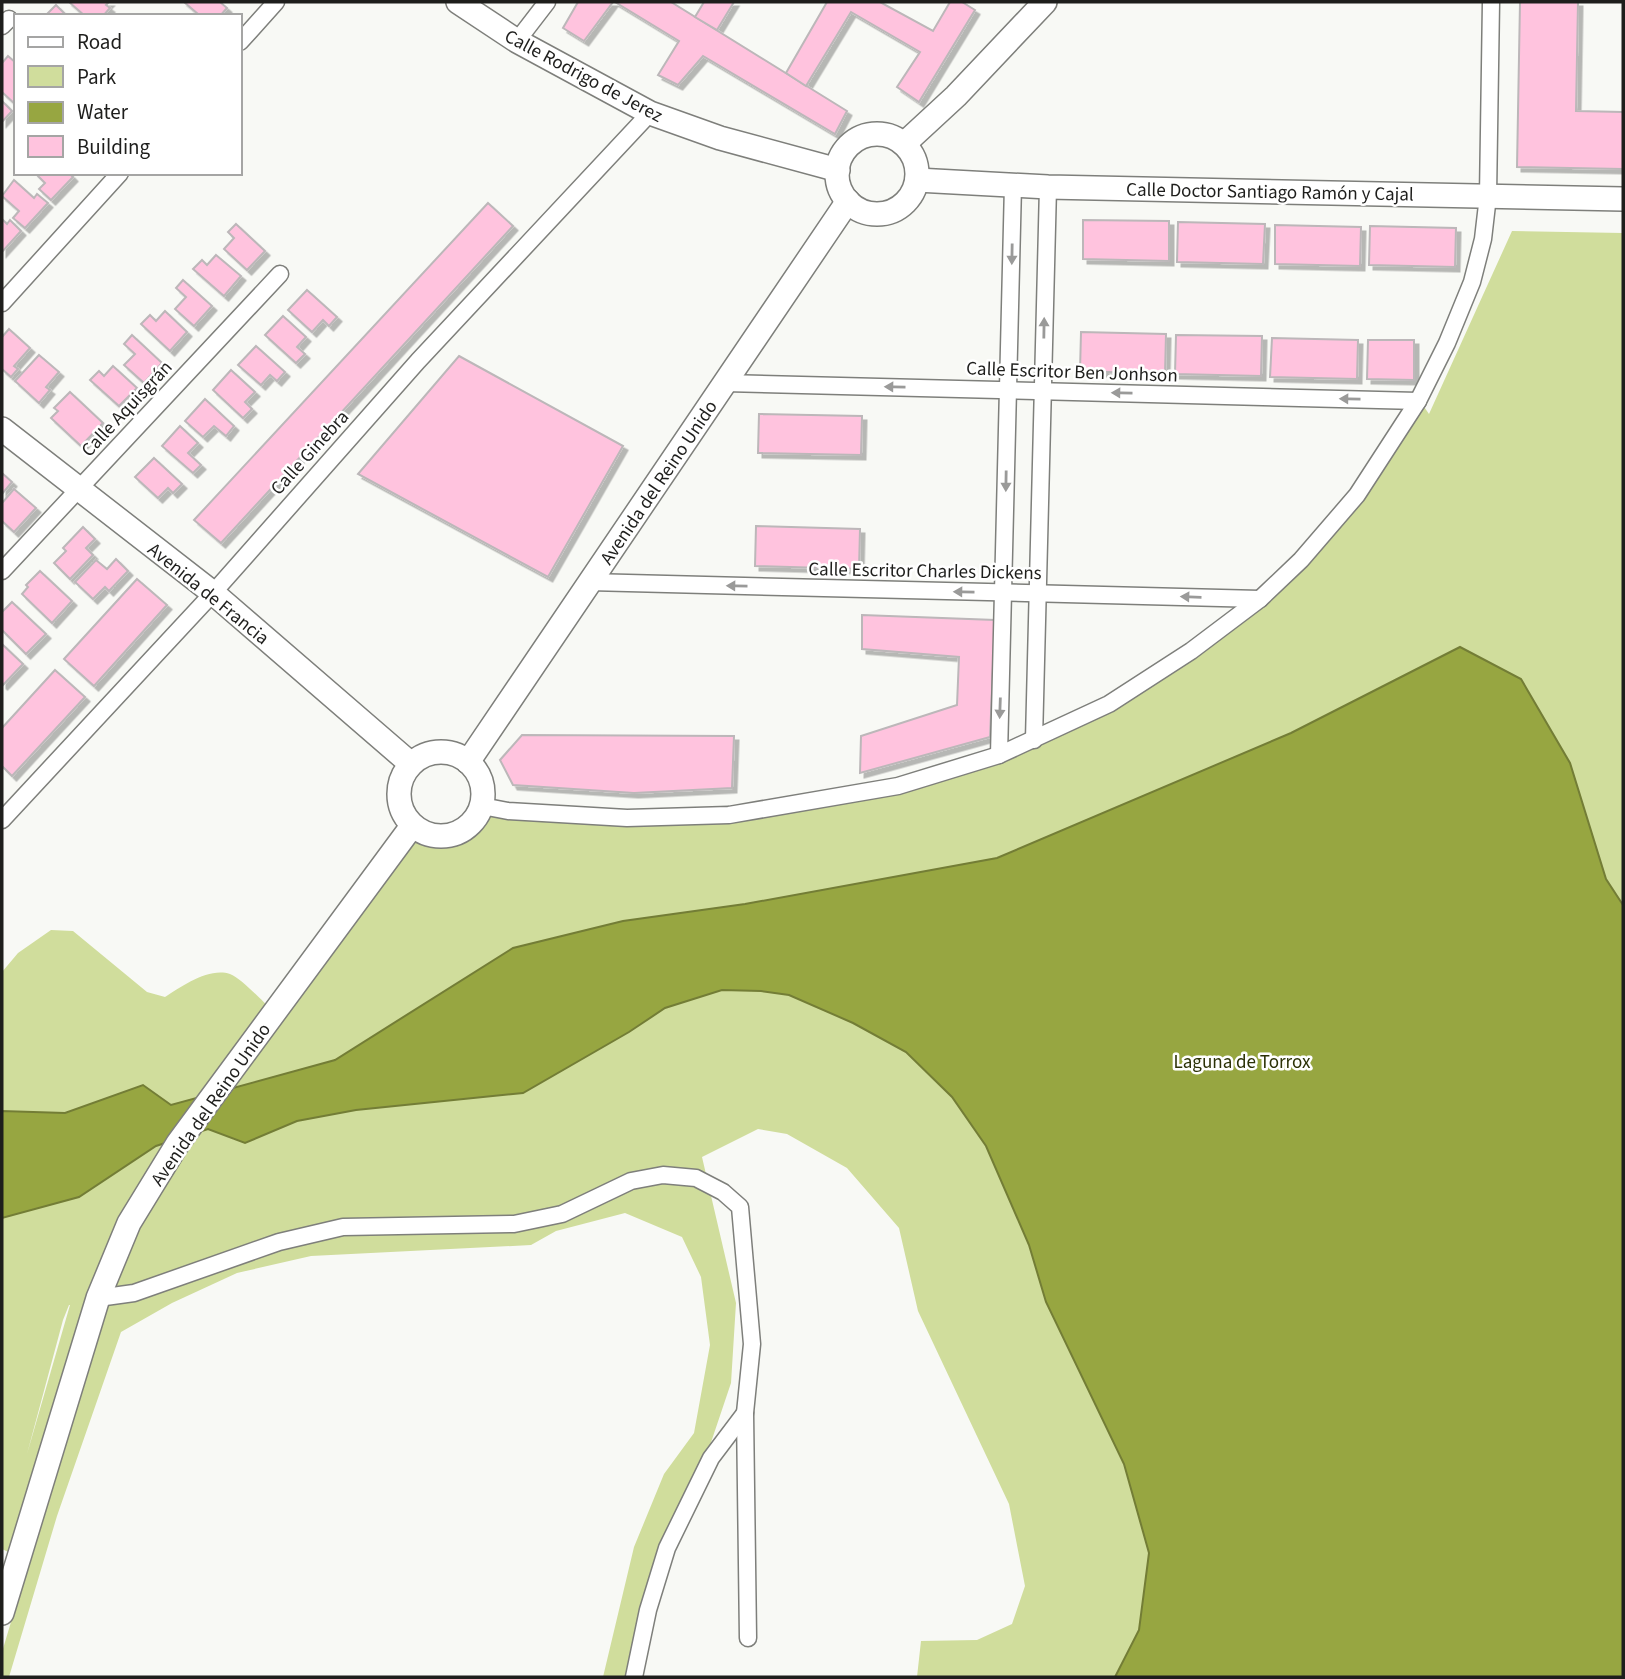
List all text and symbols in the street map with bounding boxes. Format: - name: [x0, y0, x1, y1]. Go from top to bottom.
- legend: [14, 14, 242, 175]
- street label: Calle Rodrigo de Jerez: [499, 23, 667, 129]
- text: Road: [77, 27, 122, 57]
- text: Park: [77, 62, 117, 92]
- text: Water: [77, 97, 129, 127]
- text: Building: [77, 132, 151, 162]
- street label: Calle Doctor Santiago Ramón y Cajal: [1126, 176, 1414, 209]
- one-way arrow: [1006, 243, 1017, 265]
- one-way arrow: [1039, 317, 1050, 339]
- street label: Calle Aquisgrán: [75, 355, 179, 463]
- street label: Calle Escritor Ben Jonhson: [966, 355, 1178, 390]
- one-way arrow: [884, 381, 906, 393]
- one-way arrow: [1111, 387, 1133, 399]
- one-way arrow: [1339, 393, 1361, 405]
- street label: Avenida del Reino Unido: [594, 395, 725, 571]
- street label: Calle Ginebra: [265, 405, 356, 501]
- one-way arrow: [1000, 470, 1012, 492]
- street label: Avenida de Francia: [142, 537, 275, 652]
- street label: Calle Escritor Charles Dickens: [808, 556, 1042, 587]
- one-way arrow: [725, 580, 747, 591]
- one-way arrow: [953, 586, 975, 597]
- one-way arrow: [1180, 592, 1202, 603]
- one-way arrow: [994, 698, 1006, 720]
- street label: Avenida del Reino Unido: [145, 1018, 278, 1192]
- park label: Laguna de Torrox: [1174, 1049, 1311, 1076]

